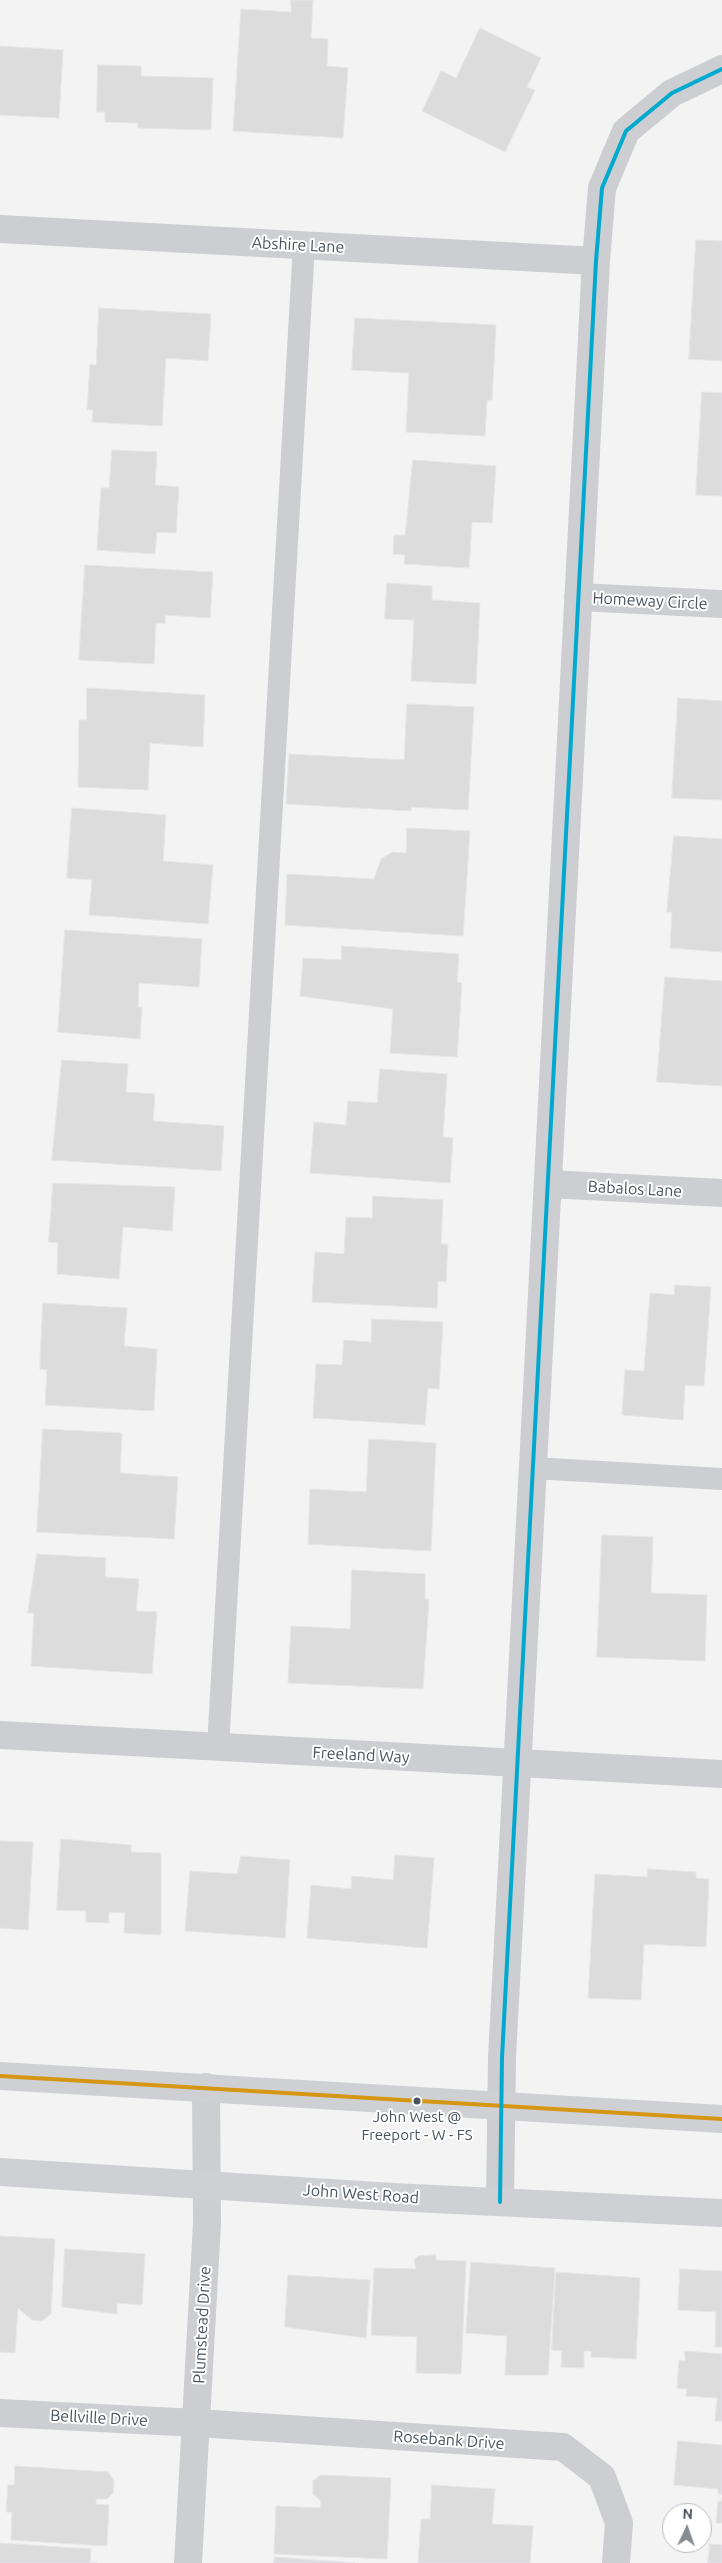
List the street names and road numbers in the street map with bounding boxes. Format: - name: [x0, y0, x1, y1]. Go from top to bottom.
- street label: Abshire Lane: [251, 233, 345, 257]
- street label: Homeway Circle: [592, 588, 708, 614]
- street label: Babalos Lane: [587, 1177, 683, 1201]
- street label: Freeland Way: [312, 1743, 410, 1767]
- street label: John West Road: [302, 2180, 420, 2208]
- street label: Plumstead Drive: [189, 2266, 215, 2384]
- street label: Bellville Drive: [50, 2406, 148, 2430]
- street label: Rosebank Drive: [393, 2427, 505, 2453]

